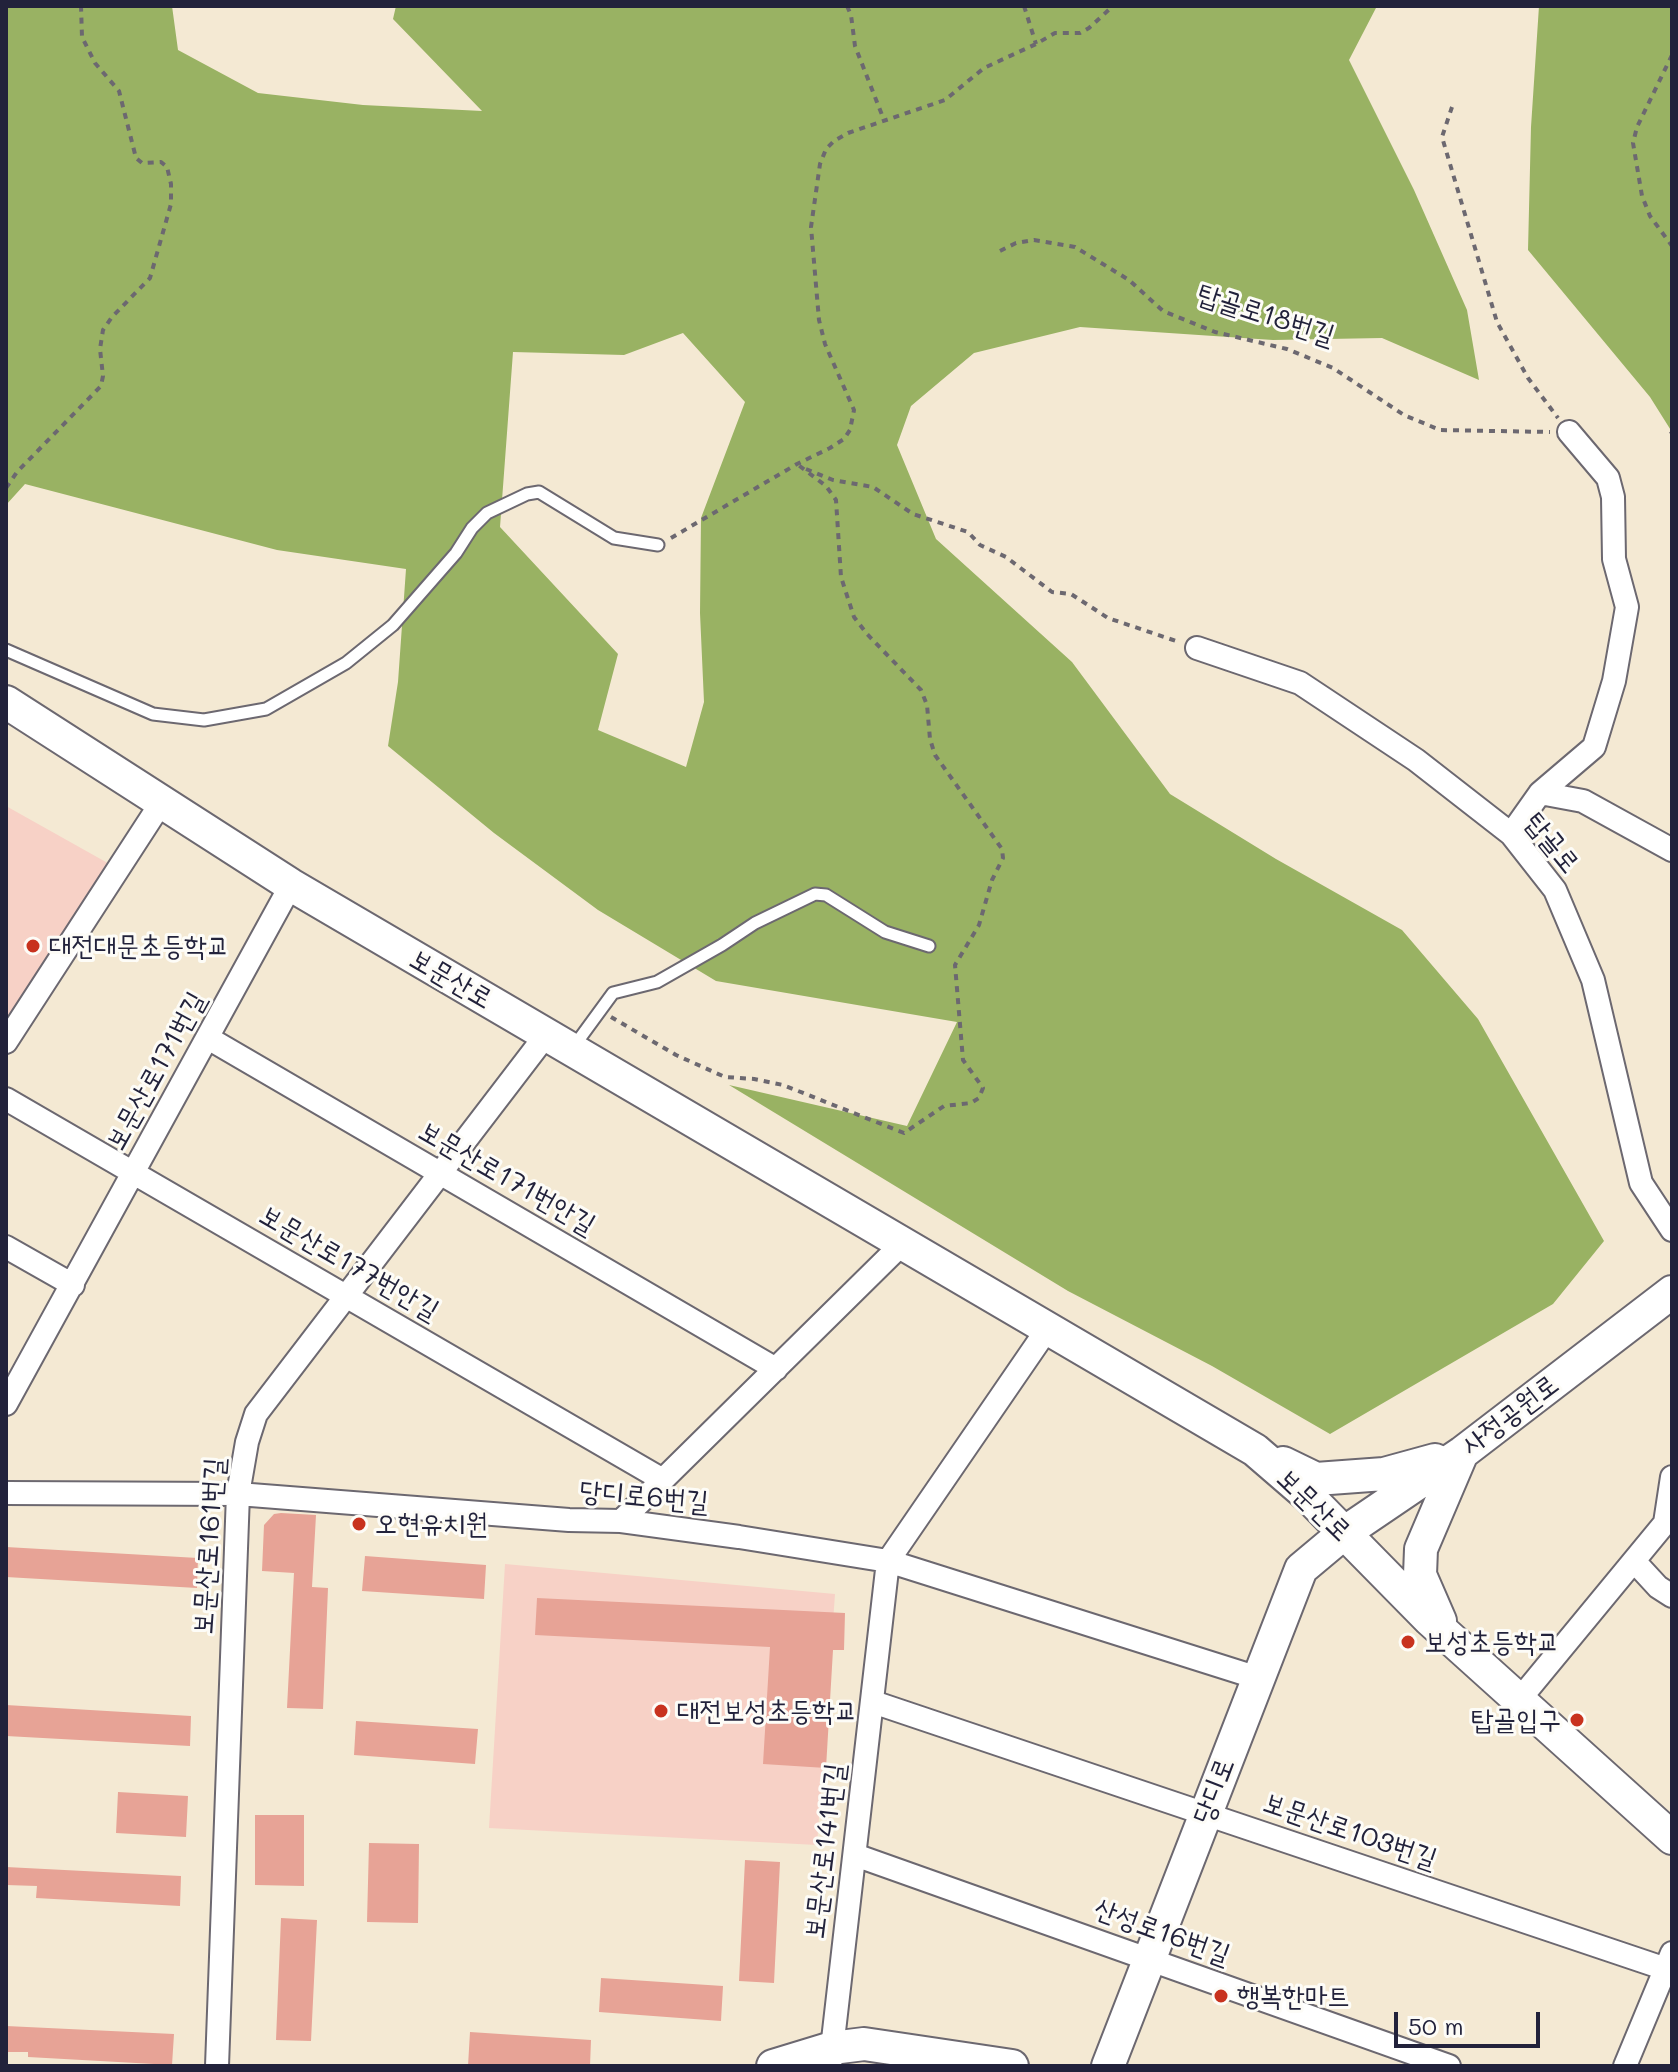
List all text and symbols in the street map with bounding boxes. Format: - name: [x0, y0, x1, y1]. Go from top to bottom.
- street label: 탑골로18번길: [1193, 277, 1339, 353]
- street label: 탑골로: [1518, 806, 1586, 880]
- place label: 대전대문초등학교: [49, 929, 229, 963]
- marker: 대전대문초등학교: [24, 937, 42, 955]
- street label: 보문산로: [404, 942, 498, 1016]
- street label: 보문산로171번길: [99, 986, 213, 1156]
- street label: 보문산로171번안길: [413, 1114, 601, 1242]
- street label: 보문산로177번안길: [253, 1198, 445, 1328]
- street label: 사정공원로: [1455, 1368, 1565, 1462]
- street label: 보문산로161번길: [186, 1456, 232, 1636]
- street label: 보문산로: [1270, 1462, 1358, 1548]
- street label: 당디로6번길: [578, 1475, 710, 1519]
- place label: 오현유치원: [375, 1507, 488, 1541]
- marker: 오현유치원: [350, 1515, 368, 1533]
- place label: 보성초등학교: [1424, 1625, 1559, 1659]
- marker: 보성초등학교: [1399, 1633, 1417, 1651]
- place label: 대전보성초등학교: [677, 1694, 857, 1728]
- marker: 대전보성초등학교: [652, 1702, 670, 1720]
- place label: 탑골입구: [1471, 1703, 1561, 1737]
- marker: 탑골입구: [1568, 1711, 1586, 1729]
- street label: 당디로: [1186, 1753, 1242, 1829]
- street label: 보문산로141번길: [798, 1761, 852, 1941]
- street label: 보문산로103번길: [1259, 1786, 1441, 1876]
- street label: 산성로16번길: [1089, 1892, 1235, 1972]
- place label: 행복한마트: [1237, 1979, 1350, 2013]
- marker: 행복한마트: [1212, 1987, 1230, 2005]
- scale bar: [1398, 1996, 1544, 2046]
- text: 50 m: [1408, 2010, 1464, 2041]

